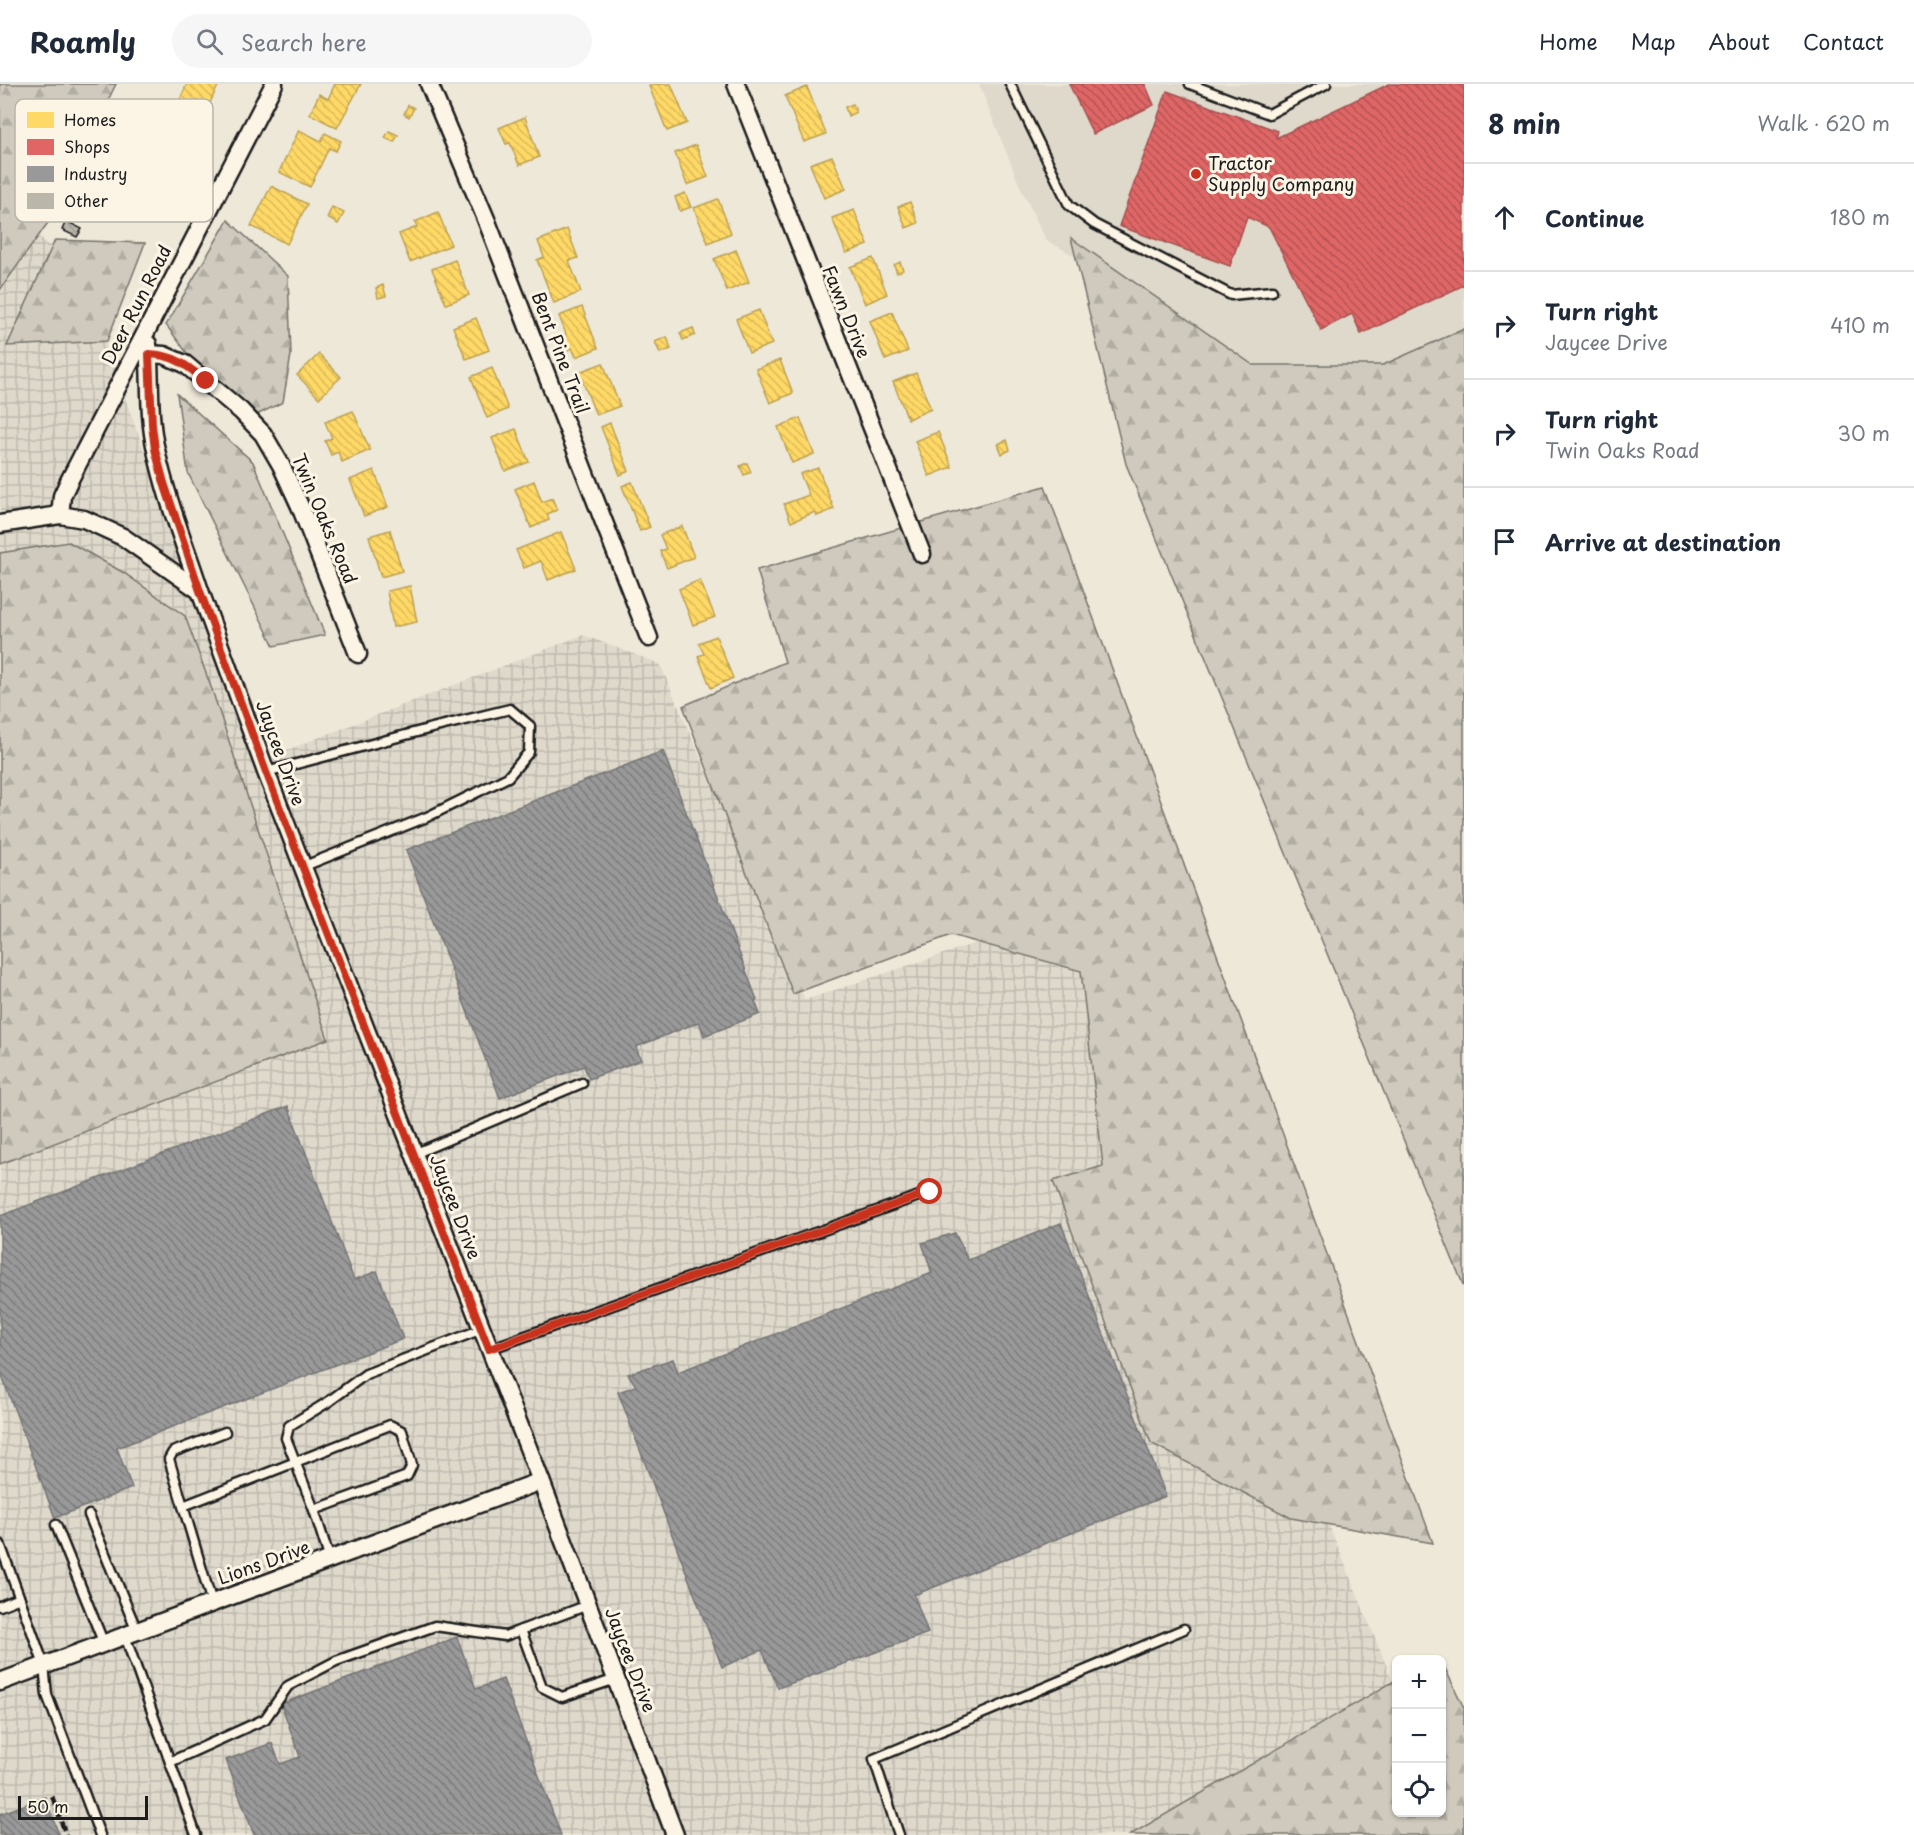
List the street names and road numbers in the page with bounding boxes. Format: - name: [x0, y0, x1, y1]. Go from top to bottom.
- street label: Deer Run Road: [94, 240, 177, 369]
- street label: Fawn Drive: [817, 261, 878, 362]
- street label: Bent Pine Trail: [526, 288, 597, 417]
- street label: Twin Oaks Road: [286, 449, 365, 588]
- street label: Jaycee Drive: [250, 696, 313, 809]
- street label: Jaycee Drive: [424, 1150, 489, 1263]
- street label: Lions Drive: [214, 1532, 313, 1591]
- street label: Jaycee Drive: [599, 1603, 664, 1716]

